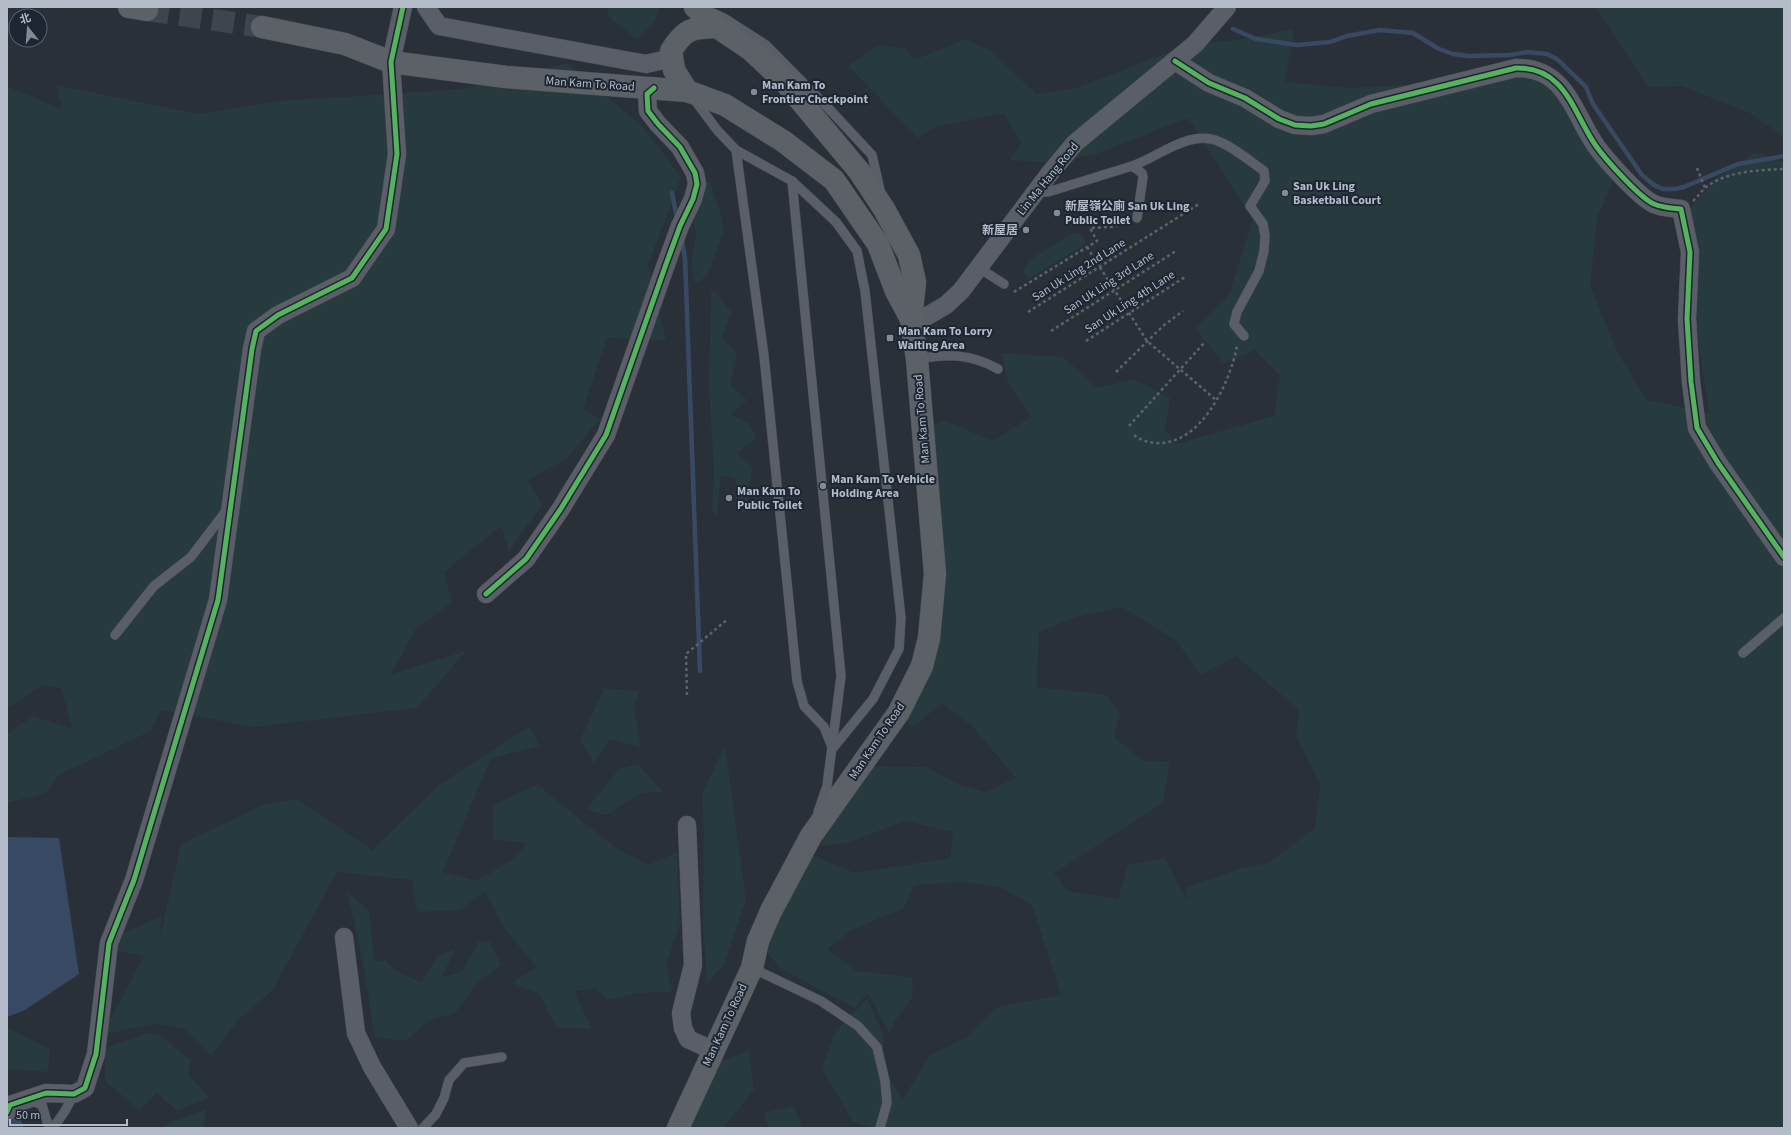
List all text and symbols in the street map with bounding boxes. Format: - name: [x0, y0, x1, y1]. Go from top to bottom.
- north arrow: [8, 8, 48, 48]
- text: 北: [18, 10, 33, 28]
- street label: Man Kam To Road: [545, 72, 635, 96]
- place label: Man Kam To Frontier Checkpoint: [762, 77, 868, 108]
- marker: Man Kam To Frontier Checkpoint: [749, 87, 759, 97]
- street label: Lin Ma Hang Road: [1013, 139, 1083, 219]
- place label: San Uk Ling Basketball Court: [1293, 178, 1381, 209]
- marker: San Uk Ling Basketball Court: [1280, 188, 1290, 198]
- place label: 新屋嶺公廁 San Uk Ling Public Toilet: [1065, 198, 1190, 229]
- marker: 新屋嶺公廁 San Uk Ling Public Toilet: [1052, 208, 1062, 218]
- place label: 新屋居: [982, 222, 1018, 239]
- marker: 新屋居: [1021, 225, 1031, 235]
- street label: San Uk Ling 2nd Lane: [1029, 234, 1129, 306]
- street label: San Uk Ling 3rd Lane: [1060, 247, 1158, 319]
- street label: San Uk Ling 4th Lane: [1081, 266, 1179, 338]
- place label: Man Kam To Lorry Waiting Area: [898, 323, 993, 354]
- marker: Man Kam To Lorry Waiting Area: [885, 333, 895, 343]
- street label: Man Kam To Road: [910, 374, 934, 464]
- place label: Man Kam To Vehicle Holding Area: [831, 471, 935, 502]
- marker: Man Kam To Vehicle Holding Area: [818, 481, 828, 491]
- place label: Man Kam To Public Toilet: [737, 483, 803, 514]
- marker: Man Kam To Public Toilet: [724, 493, 734, 503]
- street label: Man Kam To Road: [845, 699, 909, 783]
- street label: Man Kam To Road: [698, 981, 752, 1069]
- scale bar: [10, 1101, 127, 1127]
- text: 50 m: [16, 1107, 40, 1124]

